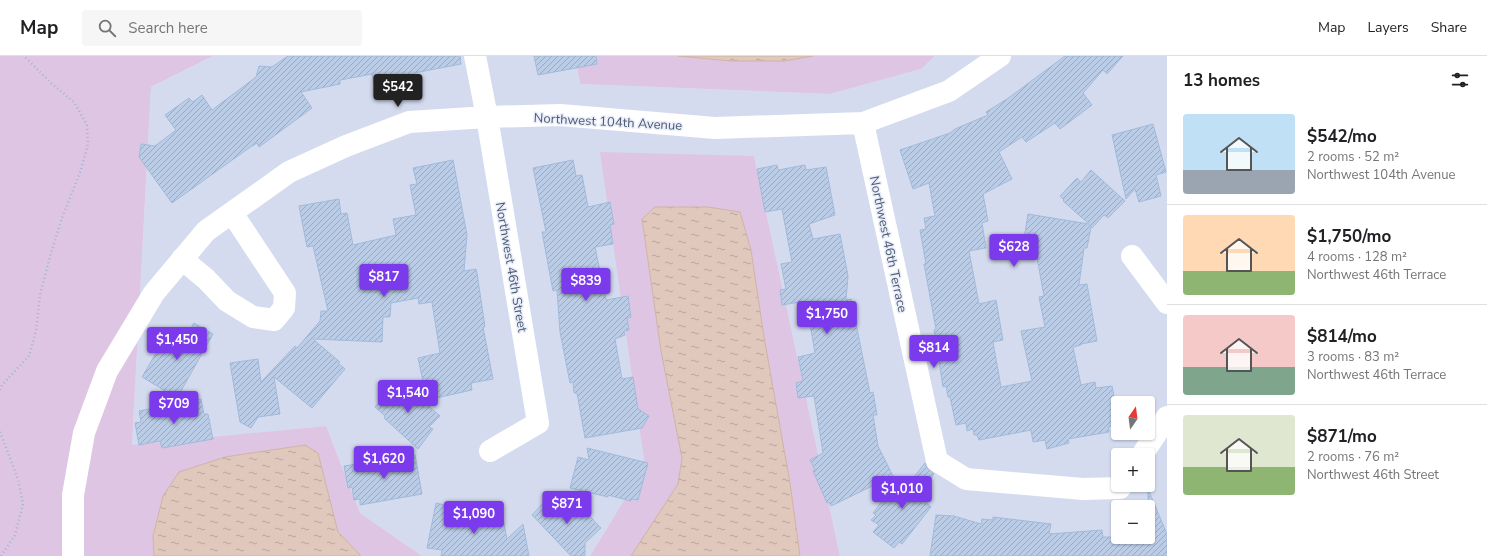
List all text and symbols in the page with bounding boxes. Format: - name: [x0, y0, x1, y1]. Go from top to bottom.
- search box: [82, 10, 362, 46]
- text: Map: [20, 15, 58, 41]
- icon: search: [96, 17, 118, 39]
- text: Search here: [128, 18, 208, 38]
- text: Map: [1318, 18, 1345, 37]
- text: Layers: [1367, 18, 1409, 37]
- text: Share: [1431, 18, 1467, 37]
- text: 13 homes: [1183, 69, 1260, 92]
- icon: filters: [1449, 69, 1471, 91]
- pin: $542: [374, 74, 422, 108]
- text: $542: [382, 78, 414, 96]
- street label: Northwest 104th Avenue: [533, 109, 683, 135]
- text: $542/mo: [1307, 125, 1377, 148]
- icon: home: [1215, 130, 1263, 178]
- text: 2 rooms · 52 m²: [1307, 148, 1399, 166]
- text: Northwest 104th Avenue: [1307, 166, 1455, 184]
- street label: Northwest 46th Terrace: [865, 174, 911, 314]
- street label: Northwest 46th Street: [491, 201, 531, 334]
- text: $1,750/mo: [1307, 225, 1391, 248]
- icon: home: [1215, 231, 1263, 279]
- pin: $628: [990, 234, 1038, 268]
- text: $628: [998, 238, 1030, 256]
- text: 4 rooms · 128 m²: [1307, 248, 1407, 266]
- pin: $817: [360, 264, 408, 298]
- text: Northwest 46th Terrace: [1307, 266, 1446, 284]
- text: $817: [368, 268, 400, 286]
- pin: $839: [562, 268, 610, 302]
- text: $839: [570, 272, 602, 290]
- pin: $1,750: [794, 301, 860, 335]
- text: $1,750: [806, 305, 848, 323]
- text: $814/mo: [1307, 325, 1377, 348]
- pin: $1,450: [144, 327, 210, 361]
- text: $1,450: [156, 331, 198, 349]
- icon: home: [1215, 331, 1263, 379]
- pin: $814: [910, 335, 958, 369]
- text: $814: [918, 339, 950, 357]
- text: 3 rooms · 83 m²: [1307, 348, 1399, 366]
- text: Northwest 46th Terrace: [1307, 366, 1446, 384]
- pin: $1,540: [375, 380, 441, 414]
- text: $1,540: [387, 384, 429, 402]
- pin: $709: [150, 391, 198, 425]
- text: $709: [158, 395, 190, 413]
- north arrow: [1111, 396, 1155, 440]
- map controls: [1111, 396, 1155, 544]
- text: $871/mo: [1307, 425, 1377, 448]
- icon: home: [1215, 431, 1263, 479]
- pin: $1,620: [351, 446, 417, 480]
- button: +: [1111, 448, 1155, 492]
- text: 2 rooms · 76 m²: [1307, 448, 1399, 466]
- text: $1,620: [363, 450, 405, 468]
- text: Northwest 46th Street: [1307, 466, 1439, 484]
- pin: $1,010: [869, 476, 935, 510]
- text: $1,010: [881, 480, 923, 498]
- pin: $871: [543, 491, 591, 525]
- text: $871: [551, 495, 583, 513]
- button: −: [1111, 500, 1155, 544]
- pin: $1,090: [441, 501, 507, 535]
- text: $1,090: [453, 505, 495, 523]

